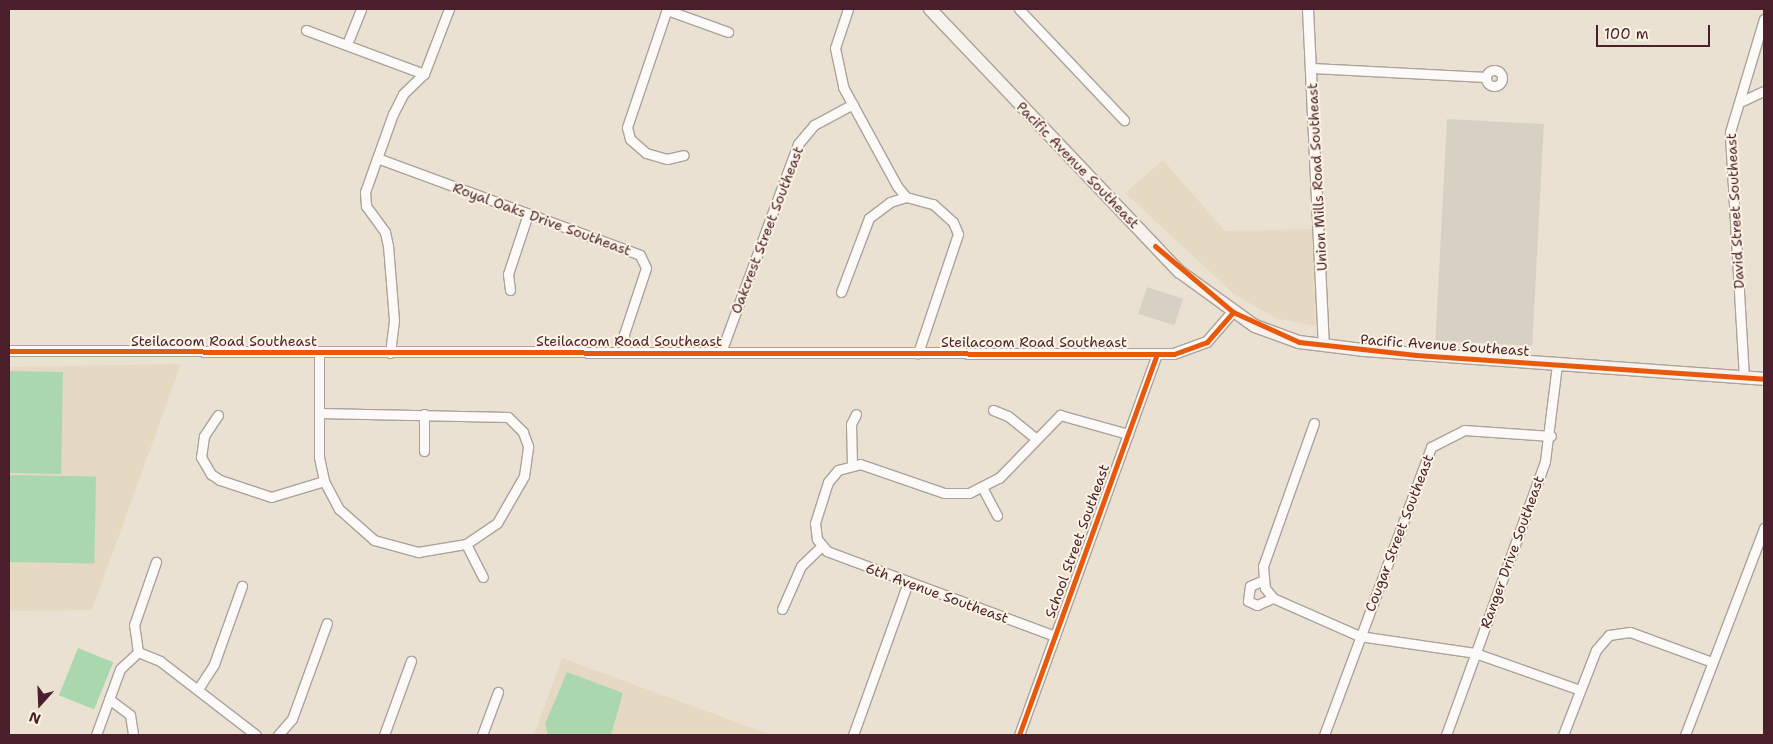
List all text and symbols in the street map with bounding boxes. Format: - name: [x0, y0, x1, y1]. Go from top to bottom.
- scale bar: [1598, 15, 1712, 47]
- text: 100 m: [1604, 24, 1649, 44]
- street label: Union Mills Road Southeast: [1304, 82, 1330, 272]
- street label: Pacific Avenue Southeast: [1013, 98, 1143, 232]
- street label: David Street Southeast: [1723, 133, 1747, 289]
- street label: Oakcrest Street Southeast: [727, 144, 807, 316]
- street label: Royal Oaks Drive Southeast: [451, 179, 633, 259]
- street label: Pacific Avenue Southeast: [1360, 331, 1530, 359]
- street label: Steilacoom Road Southeast: [131, 333, 317, 349]
- street label: Steilacoom Road Southeast: [536, 333, 722, 349]
- street label: Steilacoom Road Southeast: [941, 334, 1127, 350]
- street label: Cougar Street Southeast: [1361, 452, 1437, 614]
- street label: School Street Southeast: [1041, 462, 1113, 620]
- street label: Ranger Drive Southeast: [1477, 473, 1547, 631]
- street label: 6th Avenue Southeast: [863, 559, 1011, 627]
- north arrow: [15, 679, 65, 729]
- text: N: [27, 708, 43, 728]

